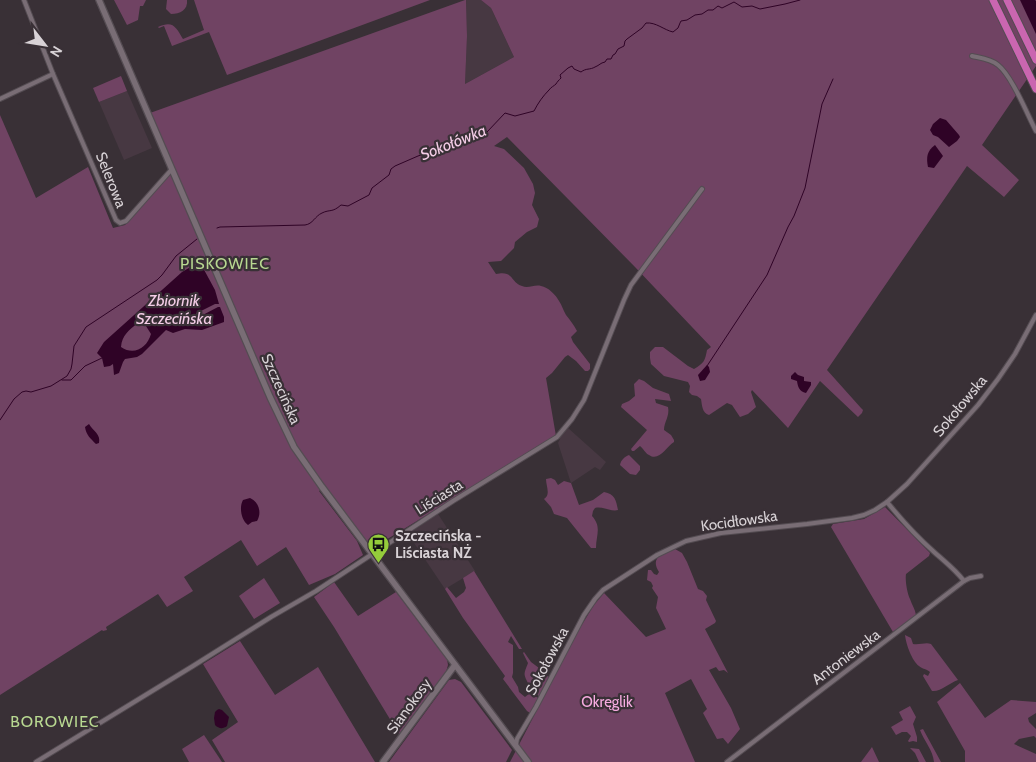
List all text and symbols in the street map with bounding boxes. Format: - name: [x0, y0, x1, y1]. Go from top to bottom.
- north arrow: [20, 20, 70, 70]
- text: N: [46, 43, 66, 61]
- water label: Sokołówka: [417, 121, 489, 164]
- street label: Selerowa: [92, 150, 131, 211]
- district label: PISKOWIEC: [180, 254, 270, 273]
- water label: Zbiornik Szczecińska: [136, 291, 212, 328]
- street label: Szczecińska: [257, 351, 305, 428]
- street label: Sokołowska: [929, 371, 991, 440]
- street label: Liściasta: [412, 475, 467, 519]
- street label: Kocidłowska: [700, 507, 779, 535]
- place label: Szczecińska - Liściasta NŻ: [395, 527, 481, 562]
- bus stop icon: Szczecińska - Liściasta NŻ: [367, 533, 391, 564]
- street label: Sokołowska: [522, 623, 573, 698]
- street label: Antoniewska: [808, 625, 884, 689]
- street label: Sianokosy: [383, 674, 435, 737]
- park label: Okręglik: [581, 693, 633, 711]
- district label: BOROWIEC: [10, 712, 100, 731]

